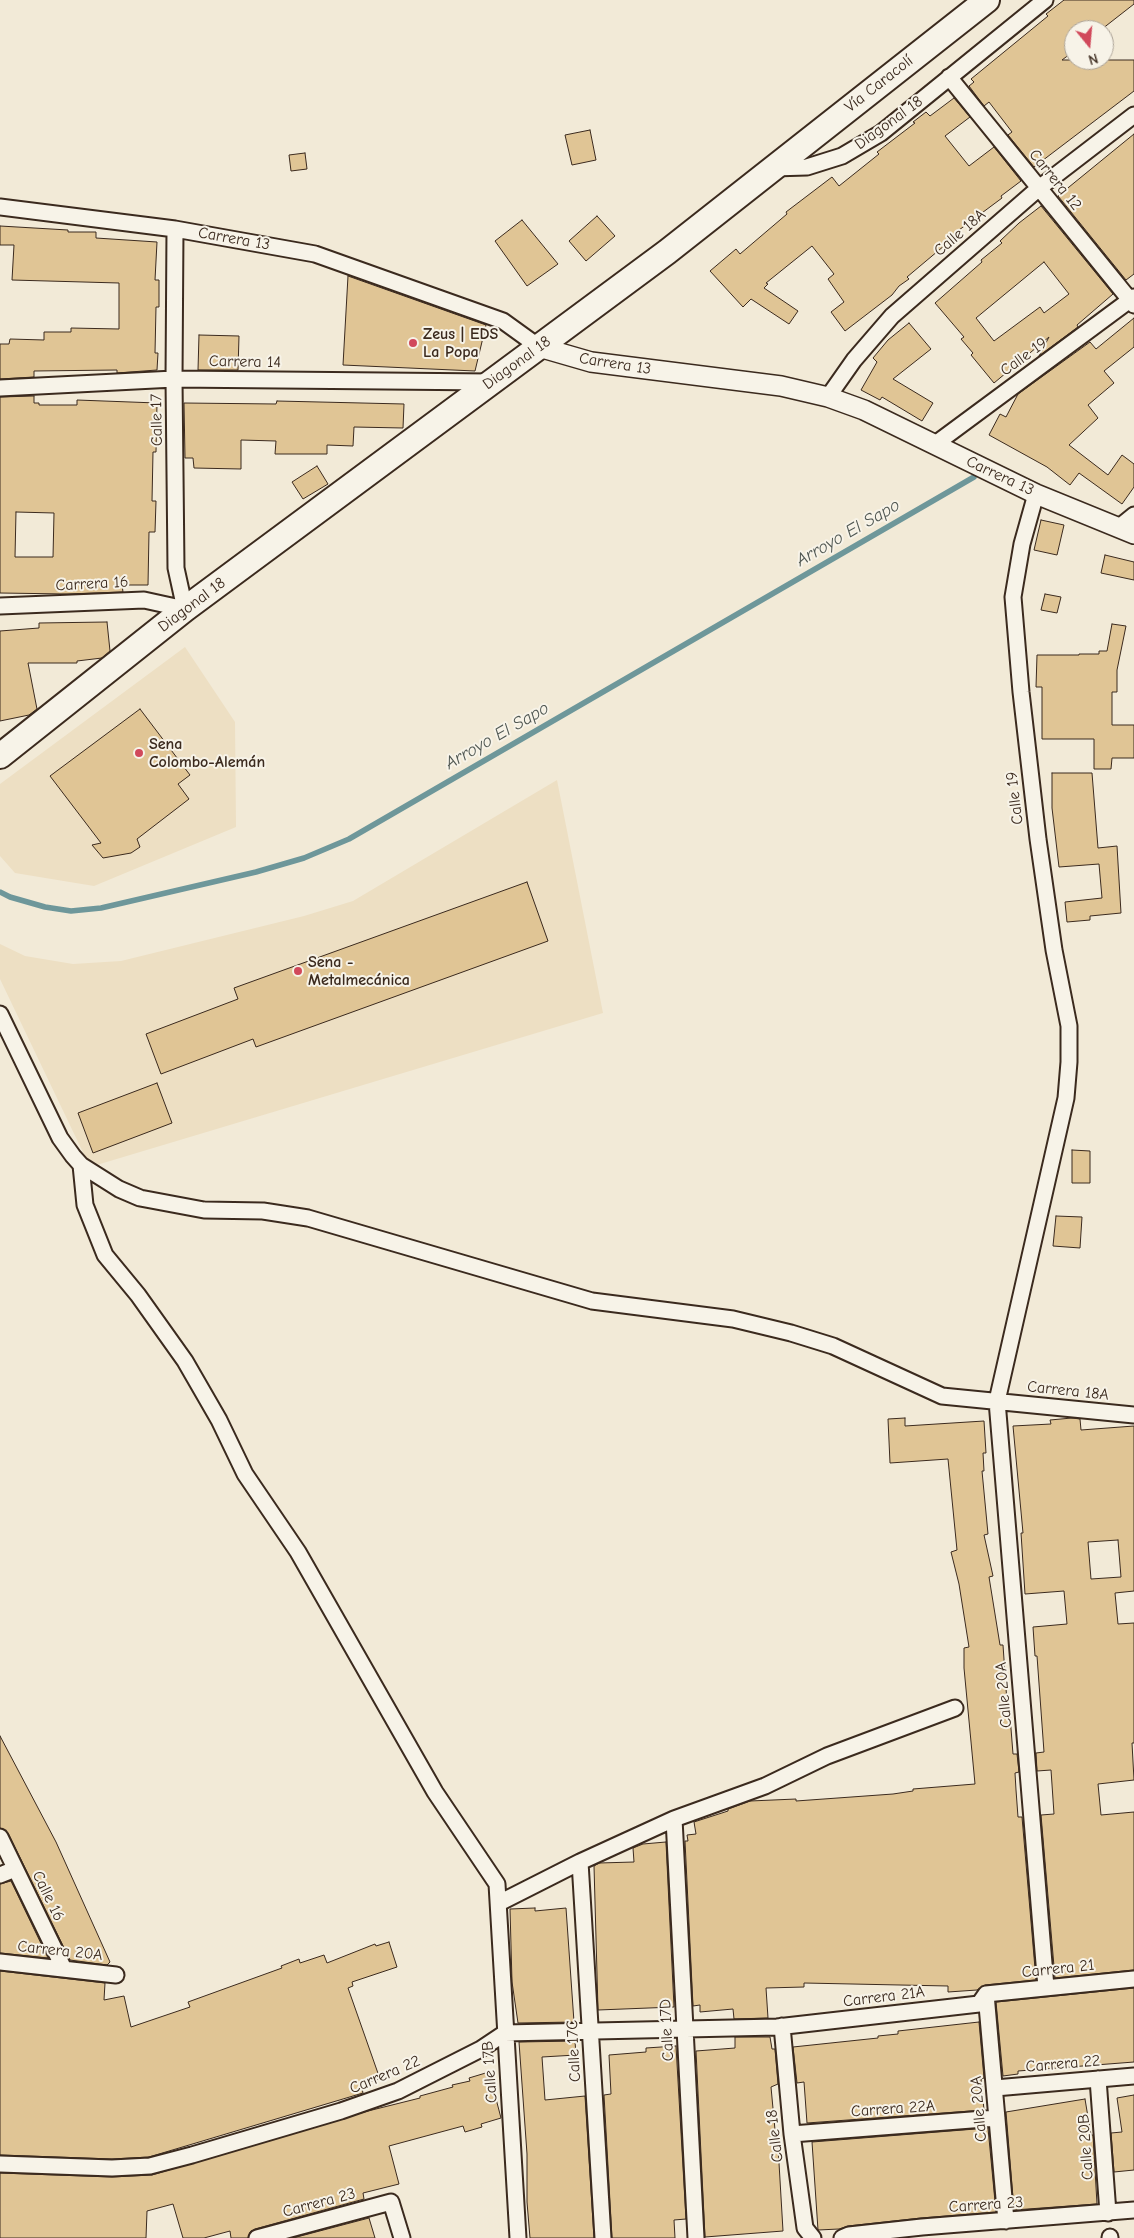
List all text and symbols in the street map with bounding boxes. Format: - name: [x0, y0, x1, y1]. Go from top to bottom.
- north arrow: [1064, 20, 1114, 70]
- text: N: [1086, 49, 1100, 68]
- street label: Vía Caracolí: [841, 51, 917, 117]
- street label: Diagonal 18: [851, 92, 927, 154]
- street label: Carrera 12: [1025, 146, 1085, 214]
- street label: Calle 18A: [930, 205, 990, 261]
- street label: Carrera 13: [197, 223, 271, 255]
- place label: Zeus | EDS La Popa: [423, 324, 498, 362]
- street label: Diagonal 18: [479, 332, 555, 394]
- street label: Calle 19: [997, 334, 1051, 380]
- marker: Zeus | EDS La Popa: [407, 337, 419, 349]
- street label: Carrera 13: [578, 349, 652, 379]
- street label: Carrera 14: [209, 352, 281, 372]
- street label: Calle 17: [147, 394, 167, 446]
- street label: Carrera 13: [963, 452, 1037, 500]
- water label: Arroyo El Sapo: [792, 495, 904, 571]
- street label: Carrera 16: [55, 572, 129, 596]
- street label: Diagonal 18: [155, 573, 229, 637]
- water label: Arroyo El Sapo: [441, 698, 553, 774]
- place label: Sena Colombo-Alemán: [149, 734, 265, 772]
- marker: Sena Colombo-Alemán: [133, 747, 145, 759]
- street label: Calle 19: [1002, 770, 1028, 826]
- place label: Sena - Metalmecánica: [308, 952, 410, 990]
- marker: Sena - Metalmecánica: [292, 965, 304, 977]
- street label: Carrera 18A: [1026, 1377, 1110, 1405]
- street label: Calle 20A: [992, 1661, 1016, 1729]
- street label: Calle 16: [28, 1868, 68, 1924]
- street label: Carrera 20A: [16, 1937, 104, 1965]
- street label: Carrera 21: [1021, 1956, 1095, 1982]
- street label: Carrera 21A: [842, 1982, 926, 2012]
- street label: Calle 17D: [656, 1998, 678, 2062]
- street label: Calle 17C: [563, 2019, 585, 2083]
- street label: Calle 17B: [478, 2040, 502, 2104]
- street label: Carrera 22: [1025, 2051, 1101, 2077]
- street label: Carrera 22: [347, 2052, 423, 2098]
- street label: Calle 20A: [967, 2075, 991, 2143]
- street label: Carrera 22A: [850, 2096, 936, 2122]
- street label: Calle 18: [762, 2109, 788, 2163]
- street label: Calle 20B: [1074, 2113, 1098, 2181]
- street label: Carrera 23: [280, 2184, 358, 2222]
- street label: Carrera 23: [948, 2193, 1024, 2217]

